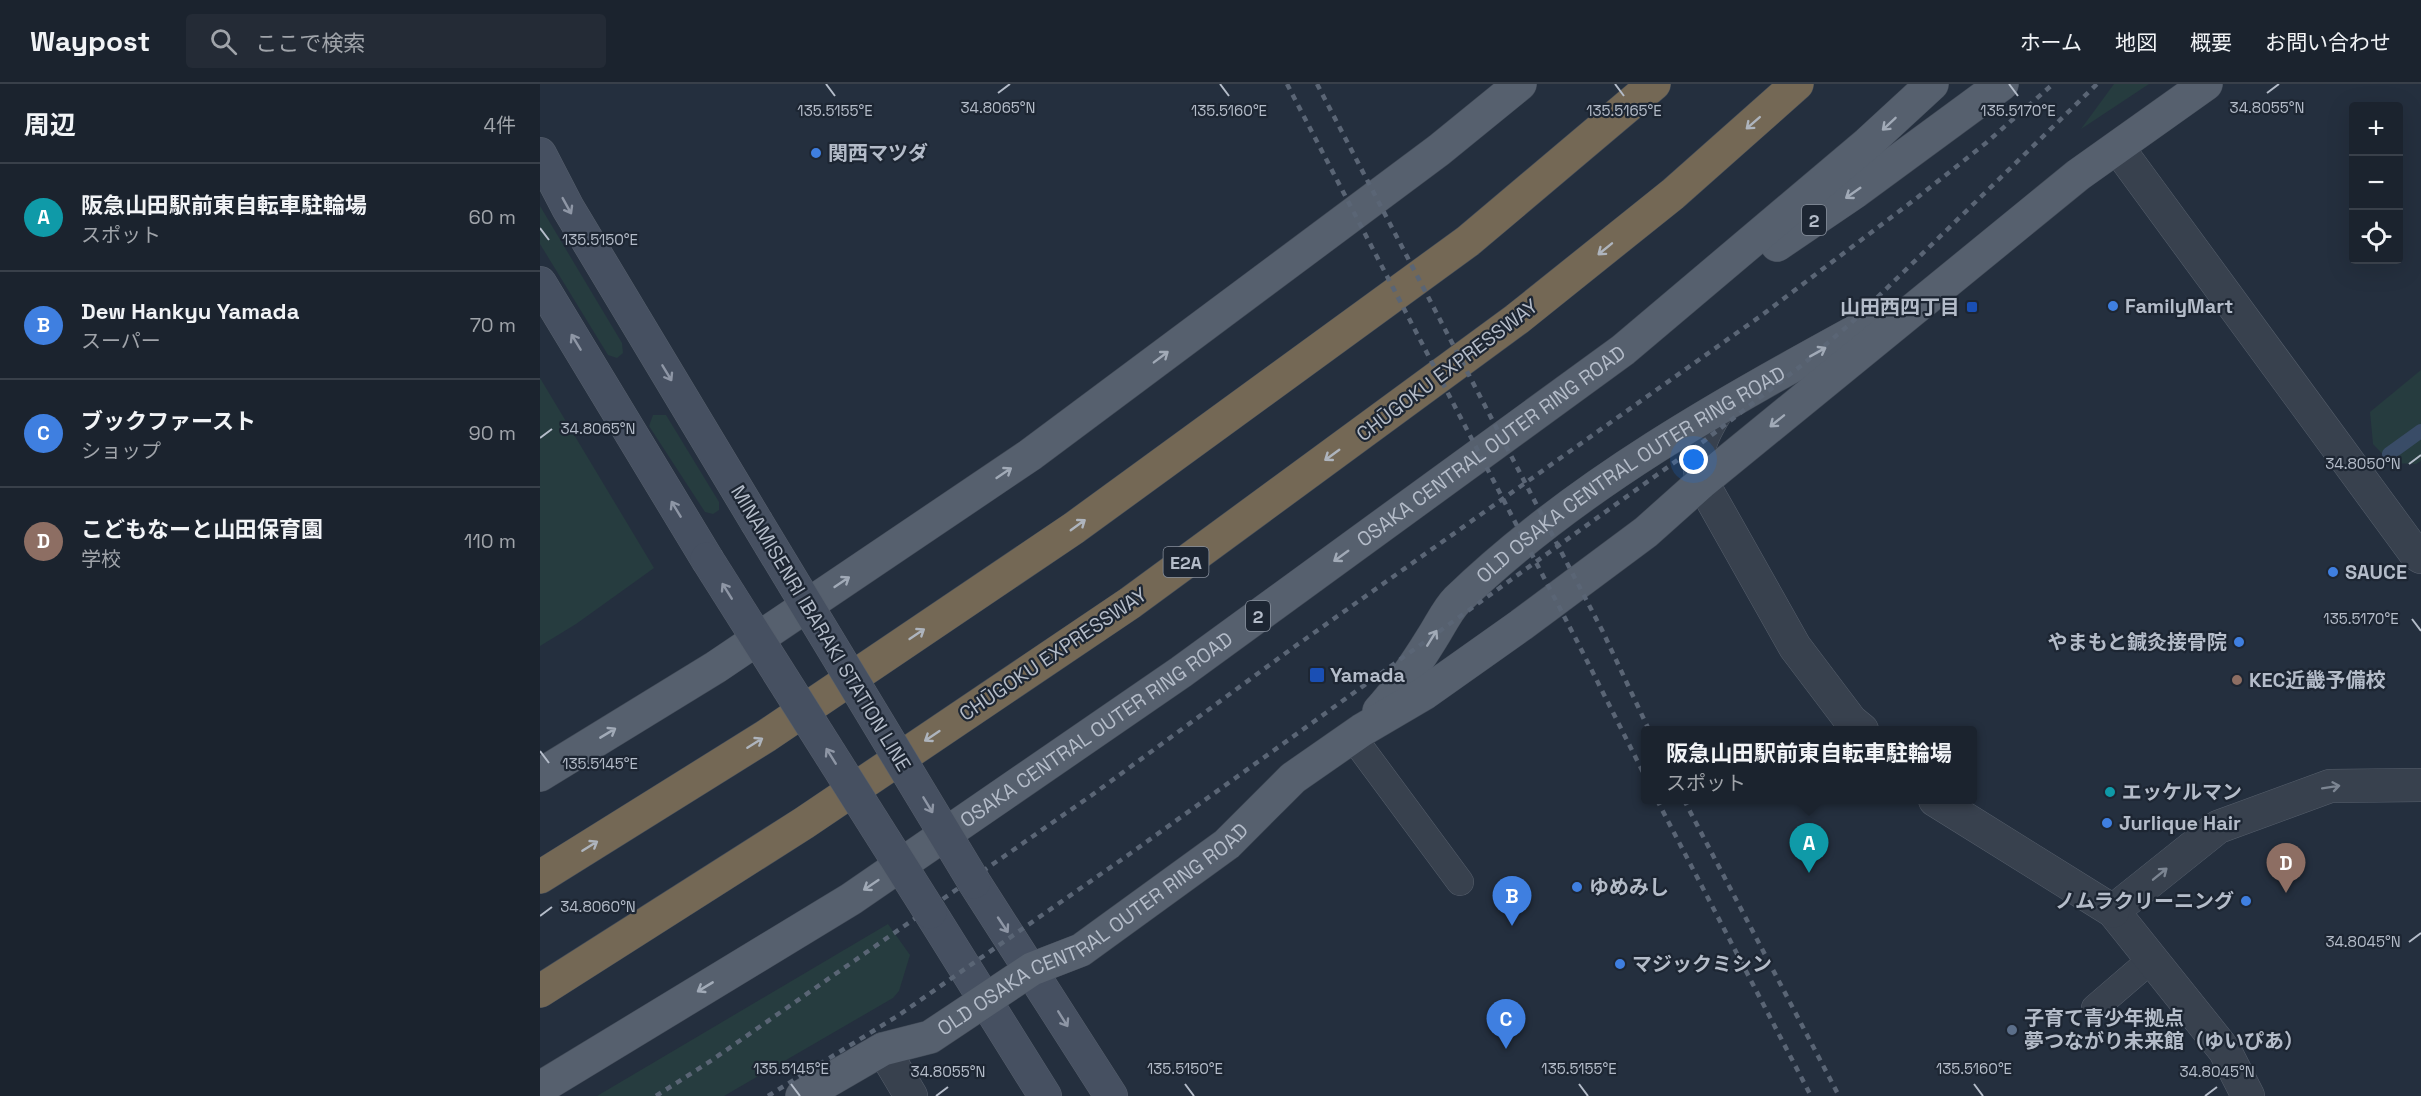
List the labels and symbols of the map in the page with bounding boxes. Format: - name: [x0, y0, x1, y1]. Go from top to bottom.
- text: 34.8065°N: [960, 98, 1036, 117]
- text: 34.8055°N: [2230, 98, 2304, 117]
- text: 135.5155°E: [797, 101, 873, 120]
- text: 135.5160°E: [1191, 101, 1267, 120]
- text: 135.5165°E: [1586, 101, 1662, 120]
- text: 135.5170°E: [1980, 101, 2056, 120]
- one-way arrow: [1746, 116, 1761, 130]
- one-way arrow: [1882, 116, 1897, 130]
- place label: 関西マツダ: [828, 140, 928, 166]
- marker: 関西マツダ: [809, 146, 823, 160]
- one-way arrow: [1846, 187, 1862, 199]
- one-way arrow: [562, 196, 573, 214]
- road number: 2: [1802, 205, 1826, 235]
- text: 135.5150°E: [562, 230, 638, 249]
- one-way arrow: [1597, 242, 1613, 255]
- street label: CHŪGOKU EXPRESSWAY: [1351, 293, 1543, 447]
- place label: FamilyMart: [2125, 293, 2233, 319]
- place label: 山田西四丁目: [1840, 294, 1960, 320]
- marker: FamilyMart: [2106, 299, 2120, 313]
- marker: 山田西四丁目: [1965, 300, 1979, 314]
- one-way arrow: [569, 334, 581, 351]
- street label: OSAKA CENTRAL OUTER RING ROAD: [1352, 340, 1630, 553]
- one-way arrow: [1809, 346, 1827, 357]
- one-way arrow: [1153, 351, 1169, 364]
- street label: OLD OSAKA CENTRAL OUTER RING ROAD: [1471, 360, 1790, 589]
- one-way arrow: [662, 364, 674, 381]
- one-way arrow: [1770, 414, 1786, 427]
- text: 34.8065°N: [560, 419, 636, 438]
- your location: [1679, 445, 1708, 474]
- one-way arrow: [1325, 449, 1341, 461]
- text: 34.8050°N: [2325, 454, 2401, 473]
- one-way arrow: [995, 467, 1011, 479]
- street label: MINAMISENRI IBARAKI STATION LINE: [725, 480, 917, 776]
- one-way arrow: [670, 501, 682, 518]
- one-way arrow: [1070, 519, 1086, 531]
- road number: E2A: [1164, 547, 1208, 577]
- one-way arrow: [1333, 550, 1349, 562]
- place label: SAUCE: [2345, 559, 2407, 585]
- marker: SAUCE: [2326, 565, 2340, 579]
- one-way arrow: [833, 576, 850, 588]
- street label: CHŪGOKU EXPRESSWAY: [954, 581, 1152, 727]
- one-way arrow: [721, 583, 733, 600]
- road number: 2: [1246, 601, 1270, 631]
- text: 135.5170°E: [2323, 609, 2399, 628]
- street label: OSAKA CENTRAL OUTER RING ROAD: [955, 626, 1238, 833]
- one-way arrow: [908, 628, 925, 640]
- place label: やまもと鍼灸接骨院: [2047, 629, 2227, 655]
- one-way arrow: [1427, 630, 1439, 647]
- marker: やまもと鍼灸接骨院: [2232, 635, 2246, 649]
- place label: Yamada: [1330, 662, 1406, 688]
- marker: Yamada: [1308, 666, 1326, 684]
- place label: KEC近畿予備校: [2249, 667, 2385, 693]
- marker: KEC近畿予備校: [2230, 673, 2244, 687]
- one-way arrow: [599, 727, 616, 739]
- one-way arrow: [924, 731, 941, 743]
- one-way arrow: [746, 737, 763, 749]
- one-way arrow: [825, 748, 837, 765]
- text: 135.5145°E: [562, 754, 638, 773]
- place label: エッケルマン: [2122, 779, 2242, 805]
- one-way arrow: [2321, 782, 2341, 793]
- marker: エッケルマン: [2103, 785, 2117, 799]
- one-way arrow: [922, 796, 934, 813]
- place label: Jurlique Hair: [2119, 810, 2241, 836]
- marker: Jurlique Hair: [2100, 816, 2114, 830]
- street label: OLD OSAKA CENTRAL OUTER RING ROAD: [932, 817, 1254, 1042]
- pin: A: [1790, 824, 1828, 873]
- one-way arrow: [581, 840, 598, 852]
- pin: D: [2266, 844, 2306, 893]
- one-way arrow: [2151, 867, 2167, 880]
- place label: ゆめみし: [1589, 874, 1669, 900]
- pin: B: [1492, 876, 1532, 926]
- one-way arrow: [864, 879, 880, 891]
- marker: ゆめみし: [1570, 880, 1584, 894]
- place label: ノムラクリーニング: [2055, 888, 2234, 914]
- marker: ノムラクリーニング: [2239, 894, 2253, 908]
- text: 34.8060°N: [560, 897, 636, 916]
- one-way arrow: [997, 917, 1009, 933]
- text: 34.8045°N: [2325, 932, 2401, 951]
- place label: マジックミシン: [1632, 951, 1772, 977]
- marker: マジックミシン: [1613, 957, 1627, 971]
- one-way arrow: [697, 981, 714, 993]
- pin: C: [1486, 1000, 1526, 1049]
- place label: 子育て青少年拠点 夢つながり未来館（ゆいぴあ）: [2024, 1005, 2304, 1054]
- one-way arrow: [1057, 1010, 1070, 1027]
- marker: 子育て青少年拠点 夢つながり未来館（ゆいぴあ）: [2005, 1023, 2019, 1037]
- text: 135.5145°E: [753, 1059, 829, 1078]
- text: 135.5150°E: [1147, 1059, 1223, 1078]
- text: 135.5155°E: [1541, 1059, 1617, 1078]
- text: 135.5160°E: [1936, 1059, 2012, 1078]
- text: 34.8055°N: [911, 1062, 985, 1081]
- text: 34.8045°N: [2179, 1062, 2255, 1081]

